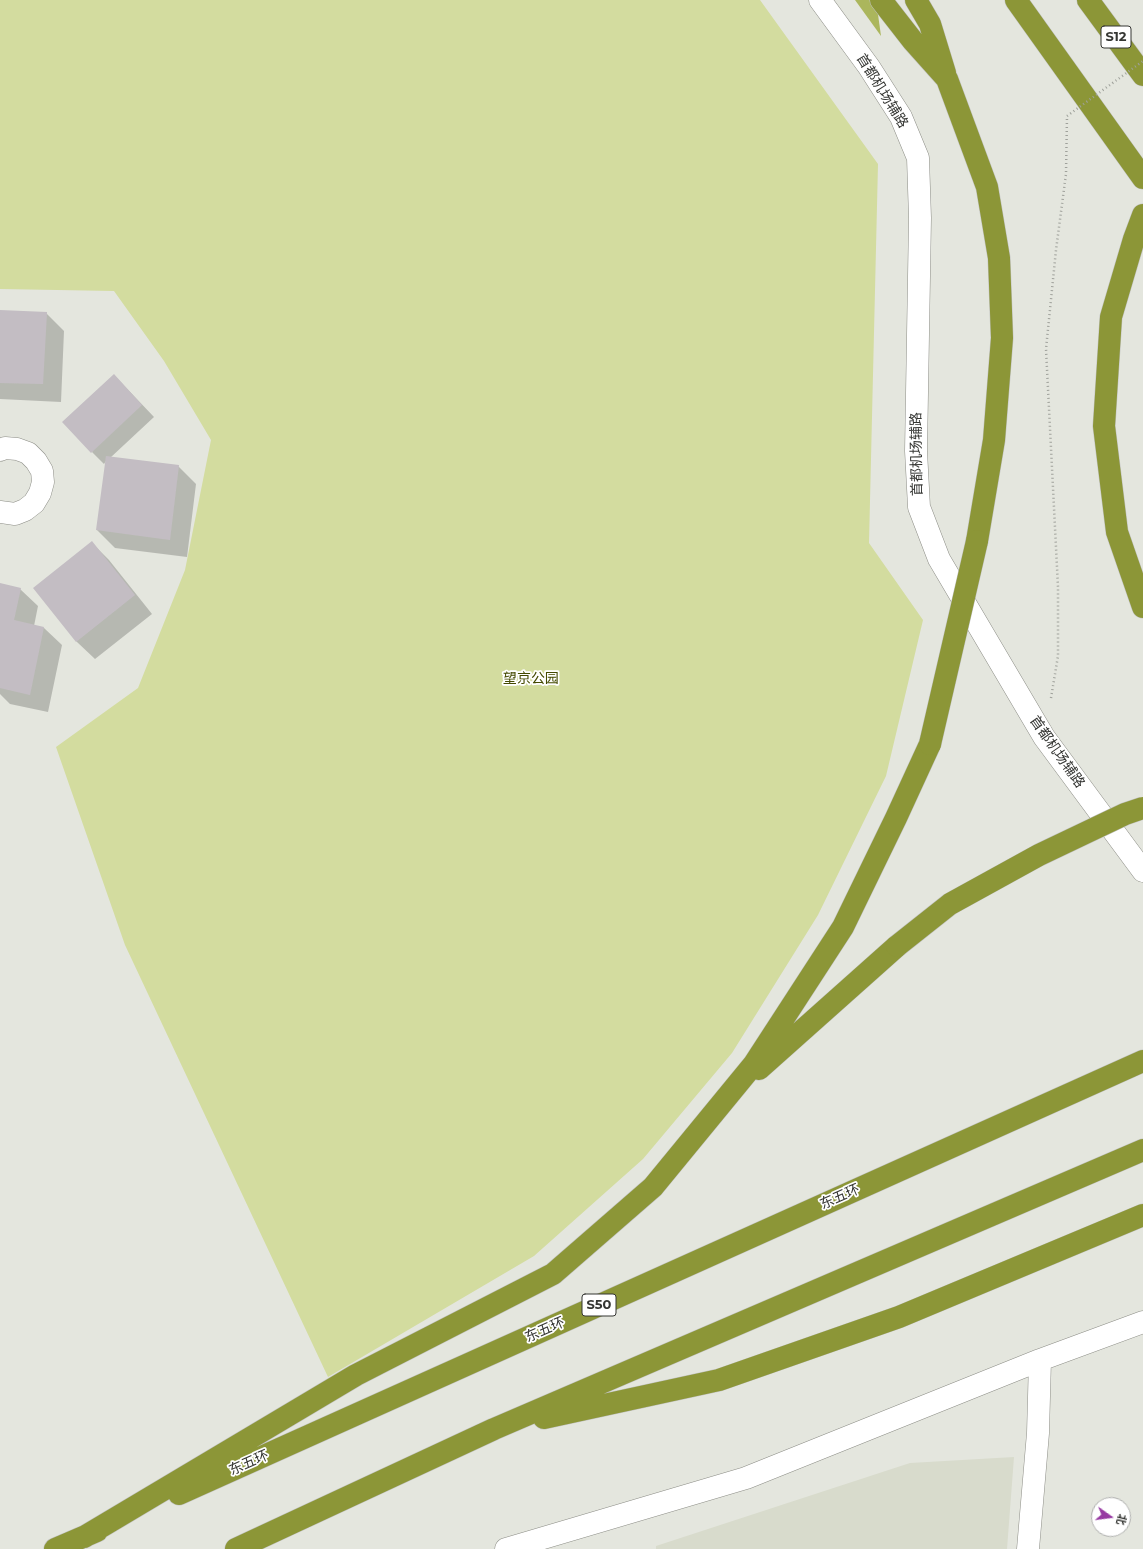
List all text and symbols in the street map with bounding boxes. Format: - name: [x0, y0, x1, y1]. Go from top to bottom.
- road number: S12: [1101, 26, 1131, 48]
- street label: 首都机场辅路: [853, 51, 911, 131]
- street label: 首都机场辅路: [908, 412, 926, 496]
- park label: 望京公园: [503, 671, 559, 687]
- street label: 首都机场辅路: [1026, 713, 1088, 791]
- street label: 东五环: [817, 1181, 863, 1213]
- road number: S50: [582, 1294, 616, 1316]
- street label: 东五环: [522, 1314, 568, 1346]
- street label: 东五环: [226, 1447, 272, 1479]
- north arrow: [1091, 1497, 1131, 1537]
- text: 北: [1114, 1513, 1130, 1527]

